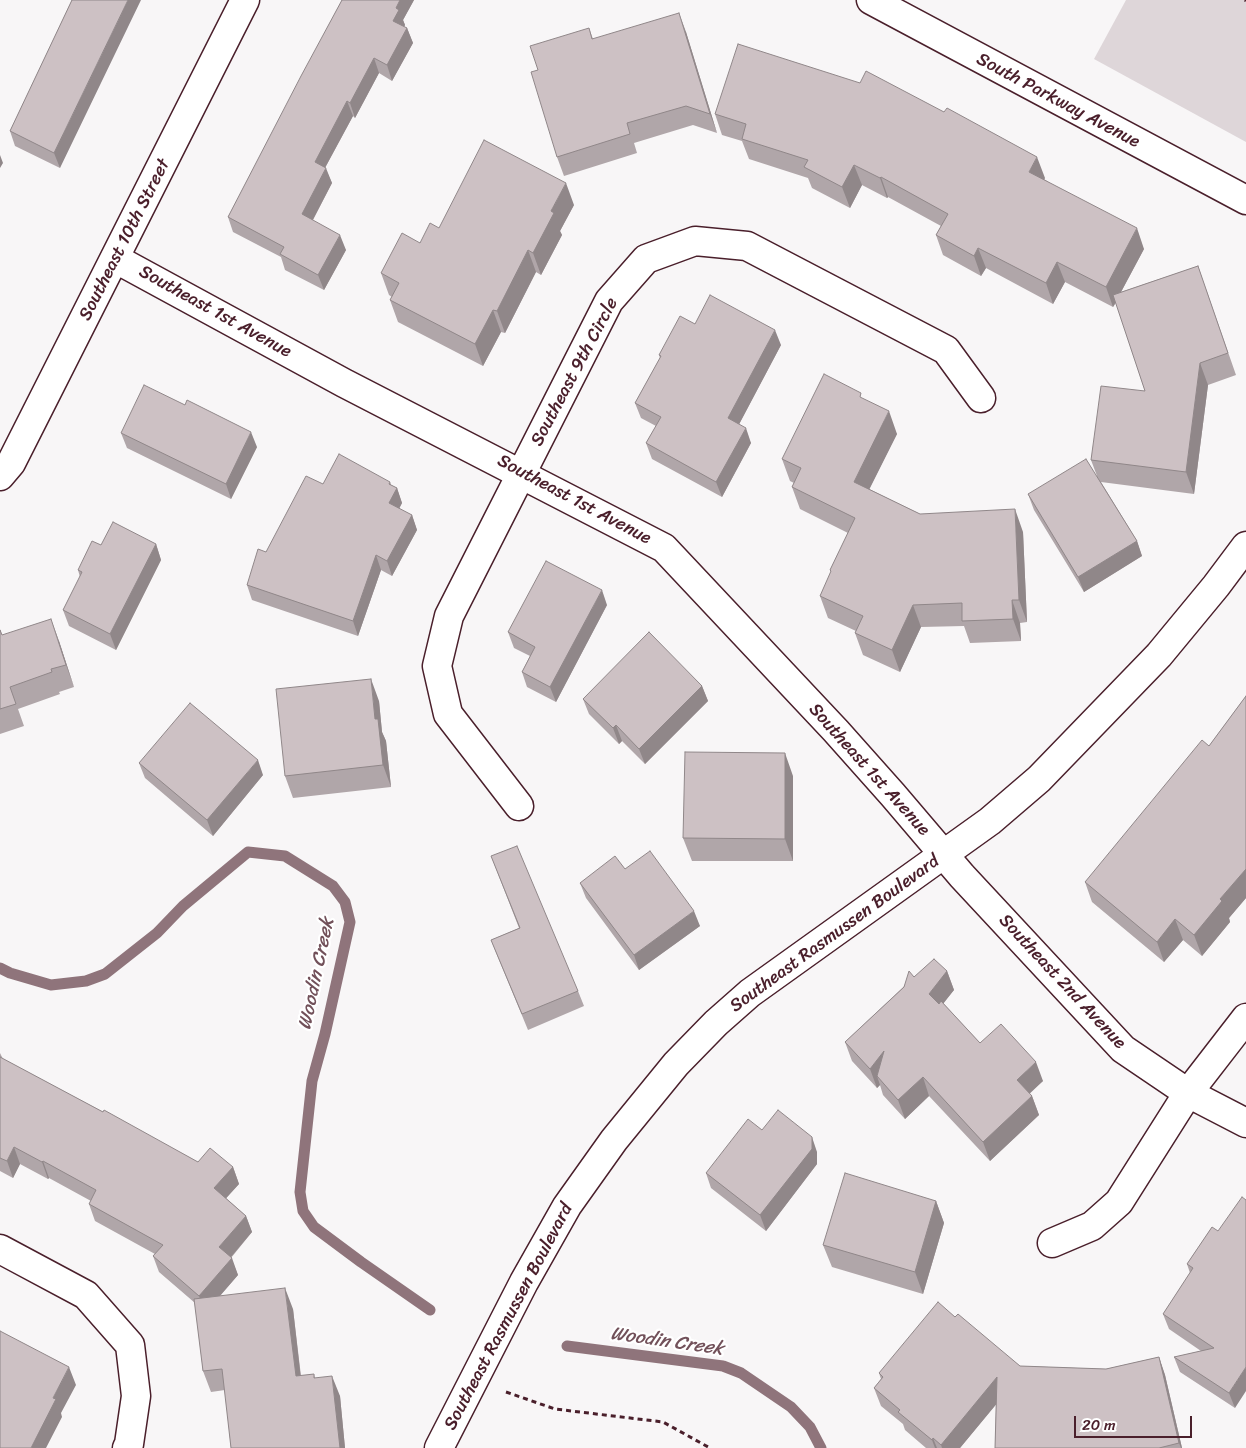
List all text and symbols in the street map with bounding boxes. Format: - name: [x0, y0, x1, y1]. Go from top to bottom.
- street label: South Parkway Avenue: [973, 49, 1143, 153]
- street label: Southeast 10th Street: [75, 156, 175, 324]
- street label: Southeast 1st Avenue: [135, 261, 295, 363]
- street label: Southeast 9th Circle: [527, 294, 623, 450]
- street label: Southeast 1st Avenue: [493, 450, 655, 550]
- street label: Southeast 1st Avenue: [804, 699, 934, 841]
- street label: Southeast Rasmussen Boulevard: [726, 851, 944, 1017]
- street label: Southeast 2nd Avenue: [994, 910, 1130, 1054]
- water label: Woodin Creek: [294, 916, 340, 1032]
- street label: Southeast Rasmussen Boulevard: [440, 1200, 578, 1434]
- water label: Woodin Creek: [609, 1323, 725, 1361]
- scale bar: [1076, 1406, 1194, 1438]
- text: 20 m: [1082, 1412, 1116, 1438]

